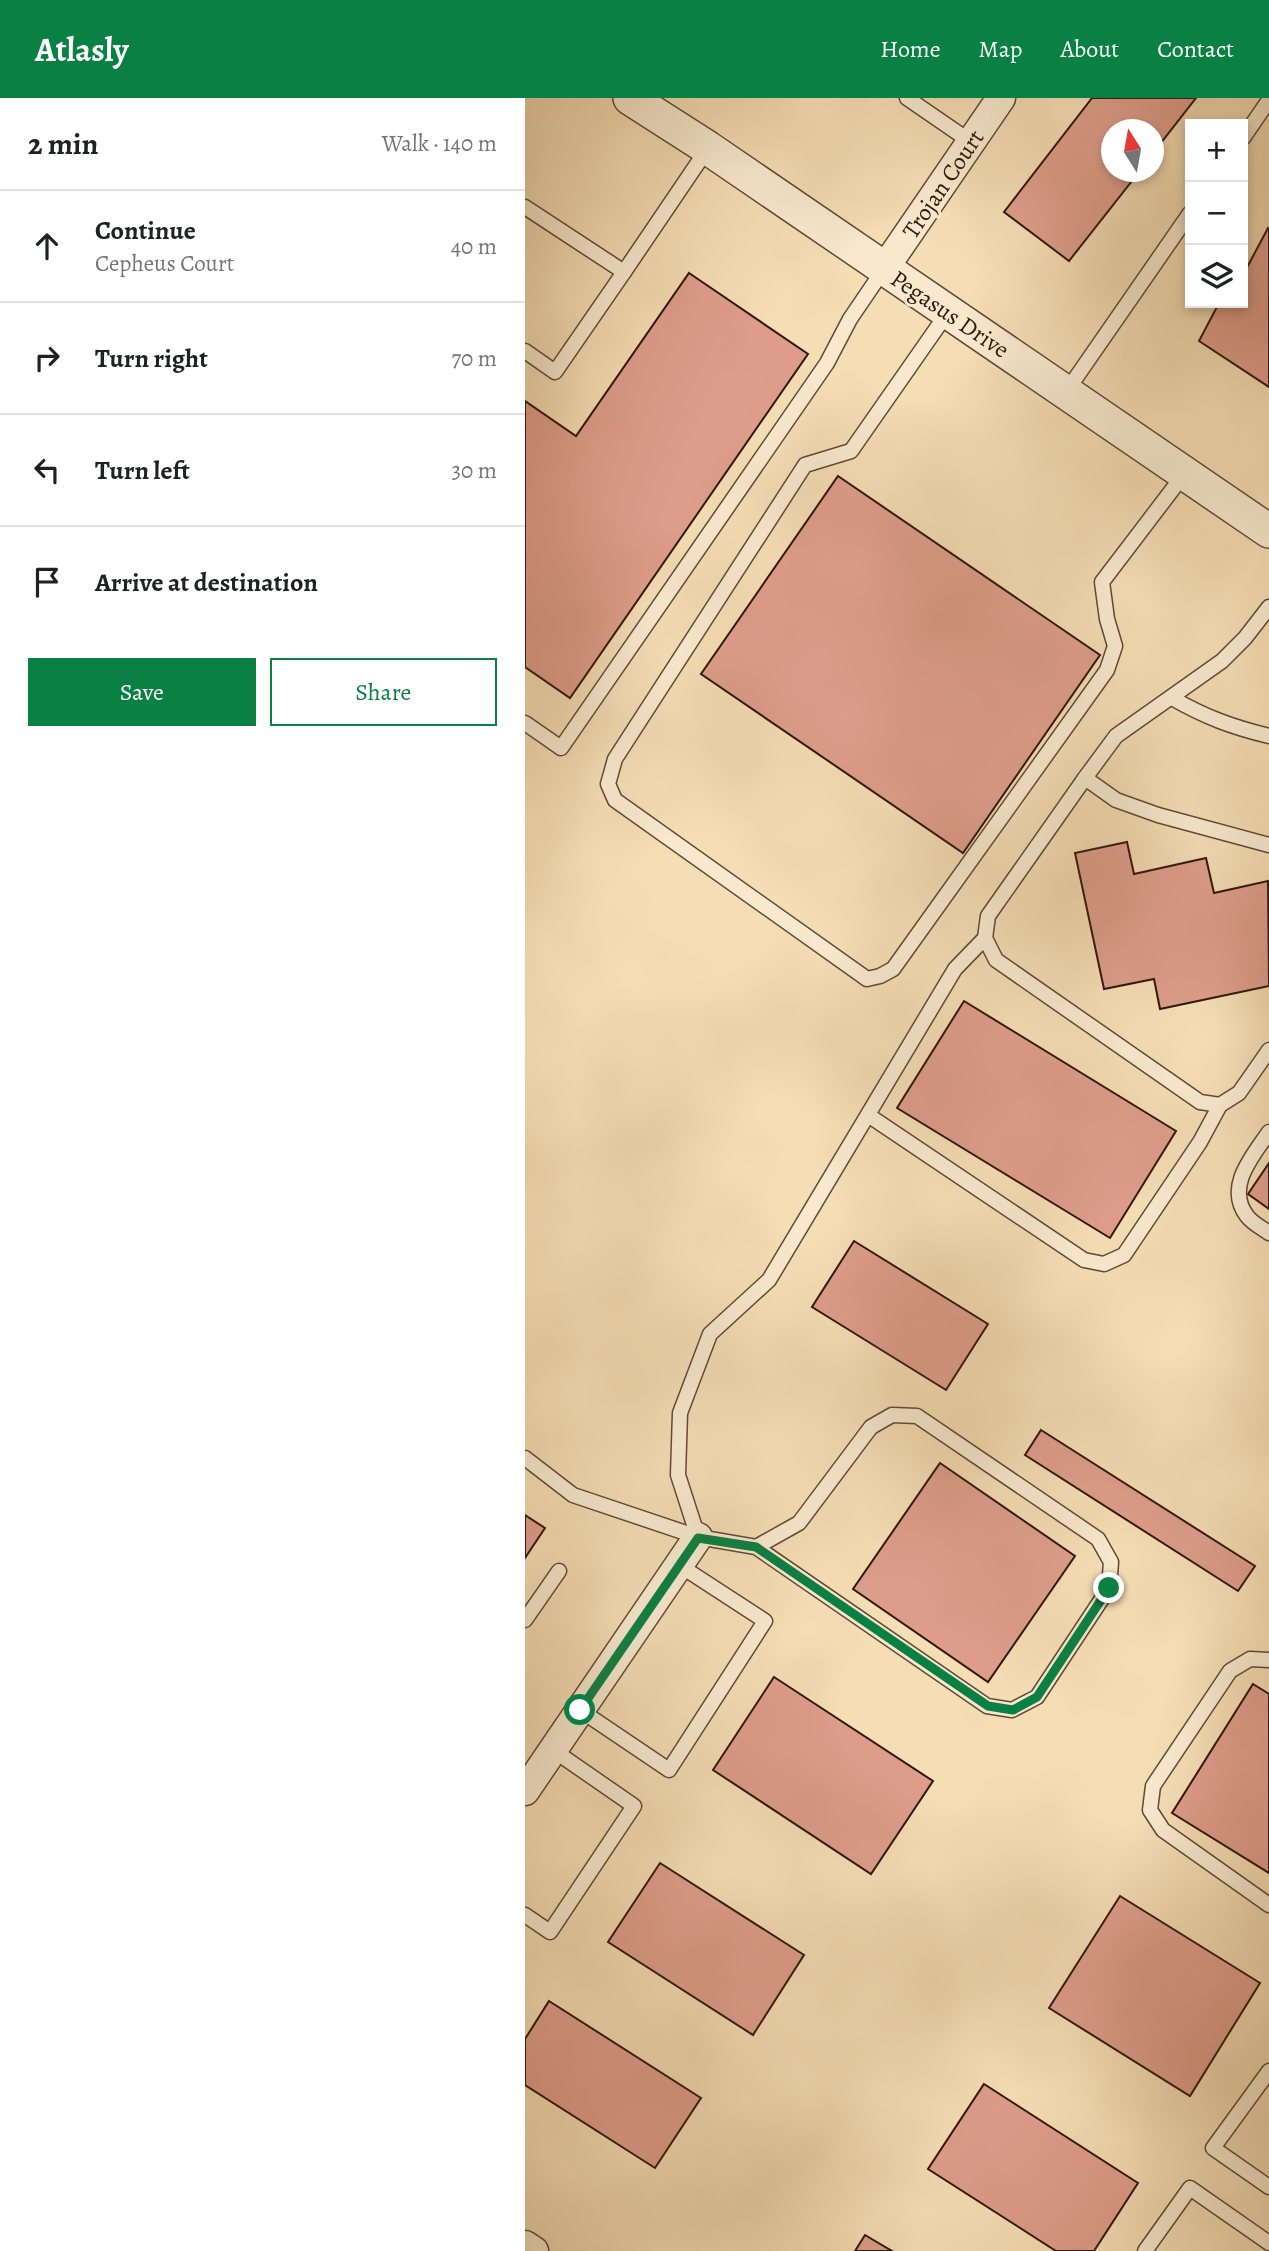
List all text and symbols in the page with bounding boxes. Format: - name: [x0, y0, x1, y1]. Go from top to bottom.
- text: Atlasly: [35, 27, 129, 72]
- text: Home: [880, 33, 941, 65]
- text: Map: [979, 33, 1023, 65]
- text: About: [1061, 33, 1119, 65]
- text: Contact: [1157, 33, 1234, 65]
- north arrow: [1101, 119, 1164, 182]
- map controls: [1185, 119, 1248, 308]
- button: +: [1185, 119, 1248, 182]
- street label: Trojan Court: [895, 123, 991, 245]
- text: 2 min: [28, 124, 98, 164]
- text: Walk · 140 m: [382, 128, 497, 159]
- button: −: [1185, 182, 1248, 245]
- text: Continue: [95, 213, 196, 248]
- icon: ahead: [28, 227, 66, 265]
- text: 40 m: [451, 231, 497, 262]
- button: layers: [1185, 245, 1248, 308]
- text: Cepheus Court: [95, 248, 234, 279]
- street label: Pegasus Drive: [884, 263, 1016, 365]
- icon: right: [28, 339, 66, 377]
- text: Turn right: [95, 341, 208, 376]
- text: 70 m: [451, 343, 497, 374]
- icon: left: [28, 451, 66, 489]
- text: Turn left: [95, 453, 190, 488]
- text: 30 m: [451, 455, 497, 486]
- icon: arrive: [28, 563, 66, 601]
- text: Arrive at destination: [95, 565, 318, 600]
- button: Save: [28, 658, 256, 726]
- button: Share: [270, 658, 497, 726]
- route end: [1093, 1572, 1124, 1603]
- route start: [564, 1694, 595, 1725]

